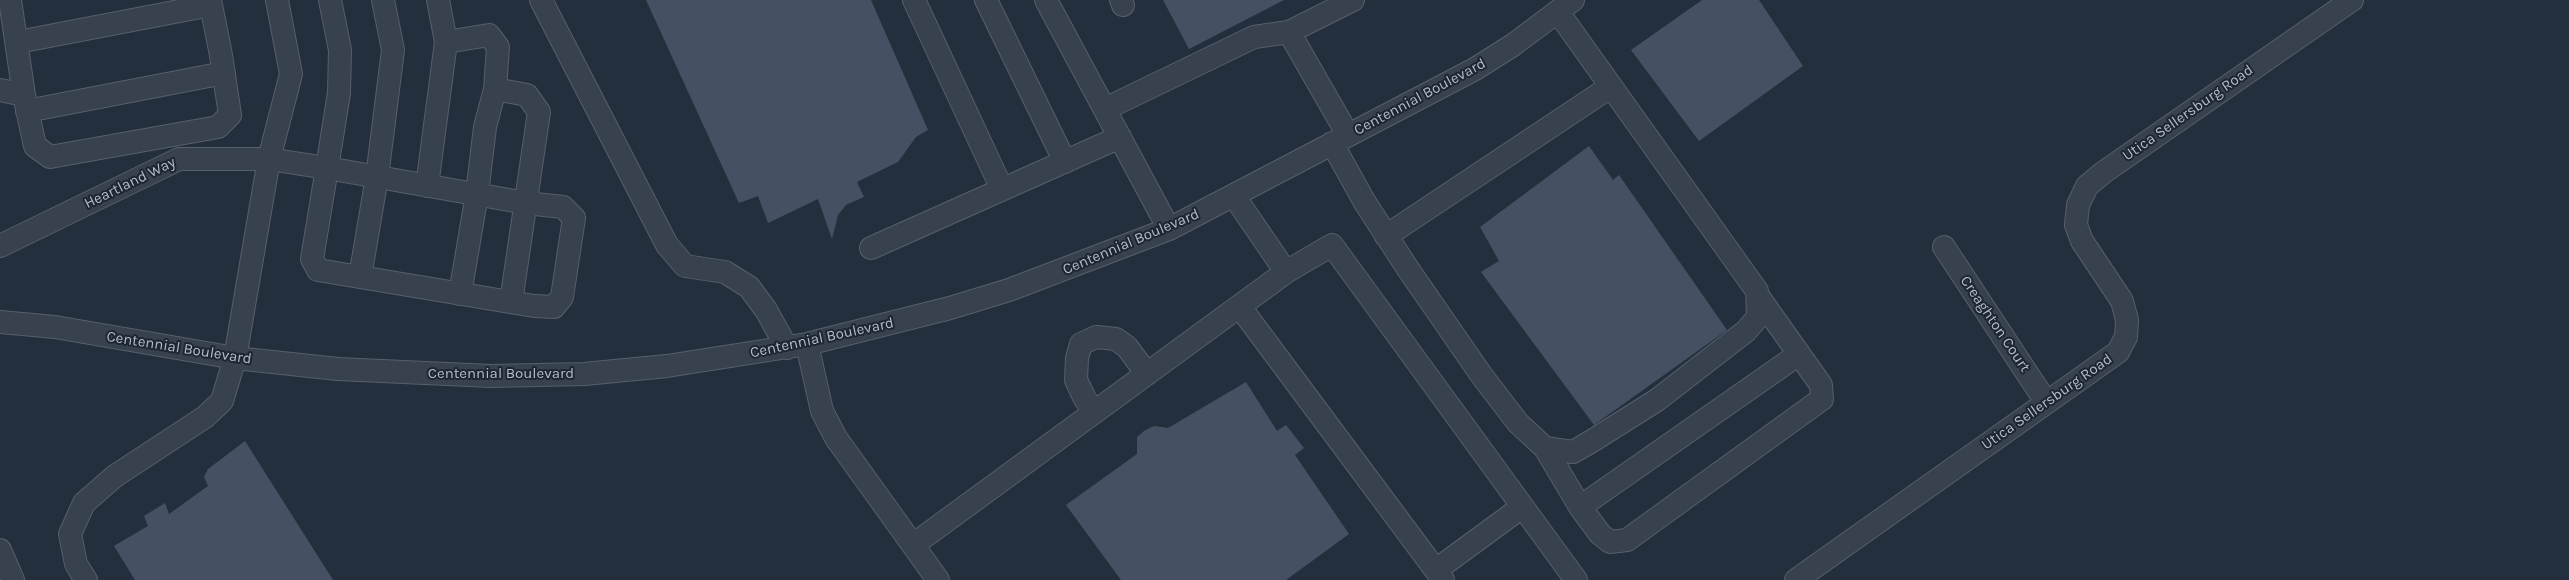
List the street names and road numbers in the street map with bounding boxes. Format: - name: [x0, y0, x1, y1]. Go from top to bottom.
- street label: Centennial Boulevard: [1351, 55, 1489, 139]
- street label: Utica Sellersburg Road: [2119, 61, 2257, 165]
- street label: Heartland Way: [81, 153, 179, 213]
- street label: Centennial Boulevard: [1060, 205, 1202, 279]
- street label: Creaghton Court: [1956, 273, 2034, 375]
- street label: Centennial Boulevard: [748, 314, 896, 362]
- street label: Centennial Boulevard: [105, 328, 253, 368]
- street label: Utica Sellersburg Road: [1978, 350, 2116, 454]
- street label: Centennial Boulevard: [428, 365, 574, 383]

